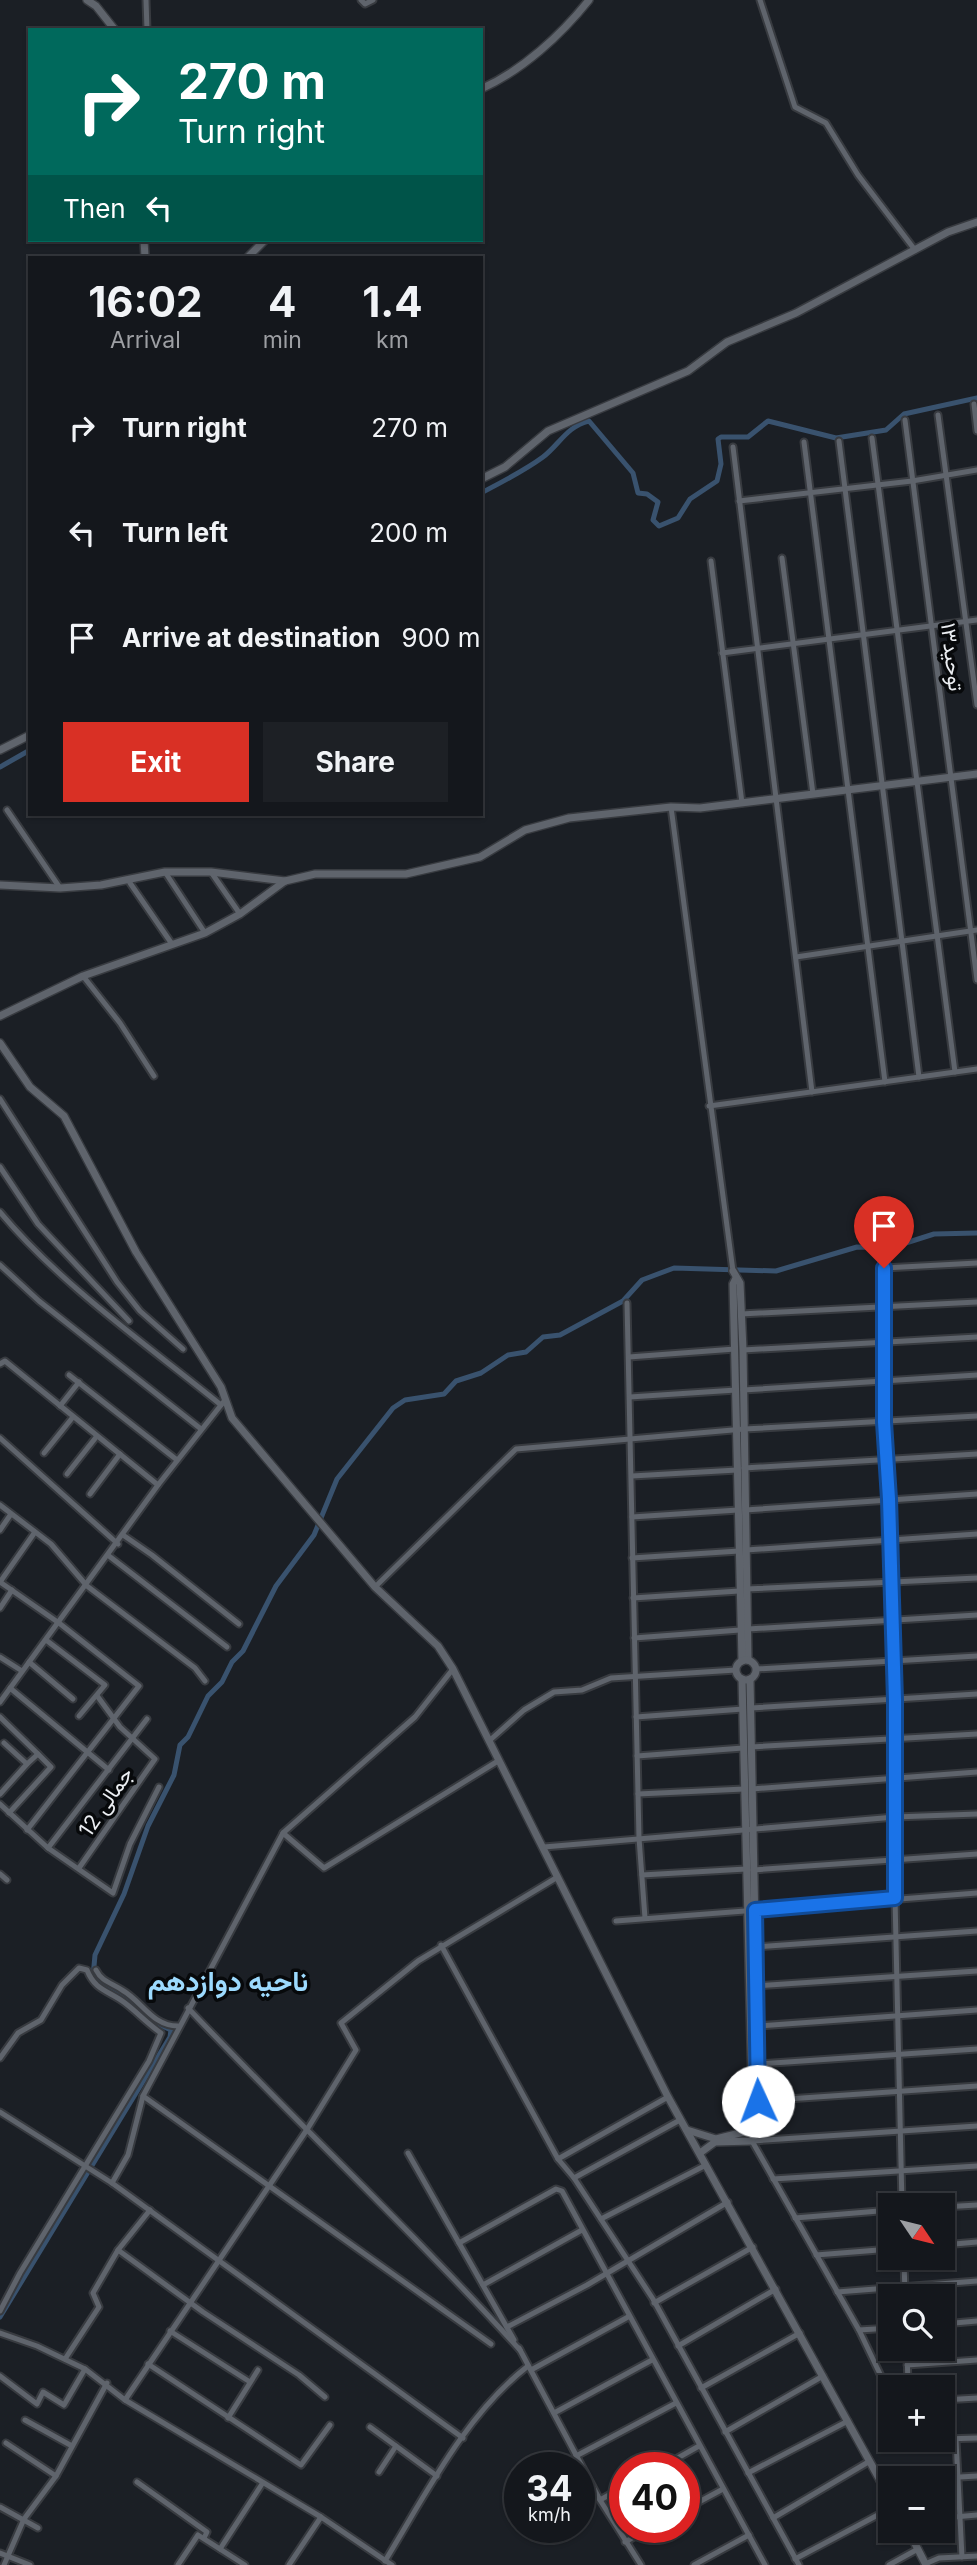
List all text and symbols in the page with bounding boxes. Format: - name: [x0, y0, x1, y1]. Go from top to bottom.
- text: 270 m: [178, 52, 326, 111]
- icon: right: [63, 56, 154, 147]
- text: Turn right: [178, 112, 325, 151]
- icon: left: [140, 189, 178, 227]
- text: Then: [63, 193, 126, 224]
- text: 16:02: [88, 276, 202, 327]
- text: 4: [268, 276, 297, 327]
- text: 1.4: [362, 276, 423, 327]
- text: Arrival: [110, 326, 181, 354]
- text: min: [263, 326, 302, 354]
- text: km: [376, 326, 409, 354]
- icon: right: [63, 409, 101, 447]
- text: Turn right: [122, 412, 247, 443]
- text: 270 m: [371, 412, 448, 443]
- icon: left: [63, 514, 101, 552]
- text: Turn left: [122, 517, 228, 548]
- text: 200 m: [369, 517, 448, 548]
- icon: arrive: [63, 619, 101, 657]
- street label: توحید۱۳: [935, 621, 969, 693]
- text: Arrive at destination: [122, 622, 381, 653]
- text: 900 m: [402, 622, 481, 653]
- button: Exit: [63, 722, 249, 802]
- button: Share: [263, 722, 448, 802]
- pin: [854, 1196, 914, 1268]
- icon: arrive: [865, 1207, 903, 1245]
- street label: جمالی 12: [73, 1762, 138, 1841]
- district label: ناحیه دوازدهم: [148, 1964, 308, 2000]
- position arrow: [721, 2064, 795, 2138]
- north arrow: [878, 2193, 956, 2270]
- map controls: [878, 2193, 955, 2543]
- button: search: [878, 2284, 955, 2361]
- button: +: [878, 2375, 955, 2452]
- speed limit sign: 40: [609, 2452, 700, 2543]
- button: −: [878, 2466, 955, 2543]
- text: 34: [526, 2467, 573, 2509]
- text: km/h: [528, 2504, 571, 2525]

